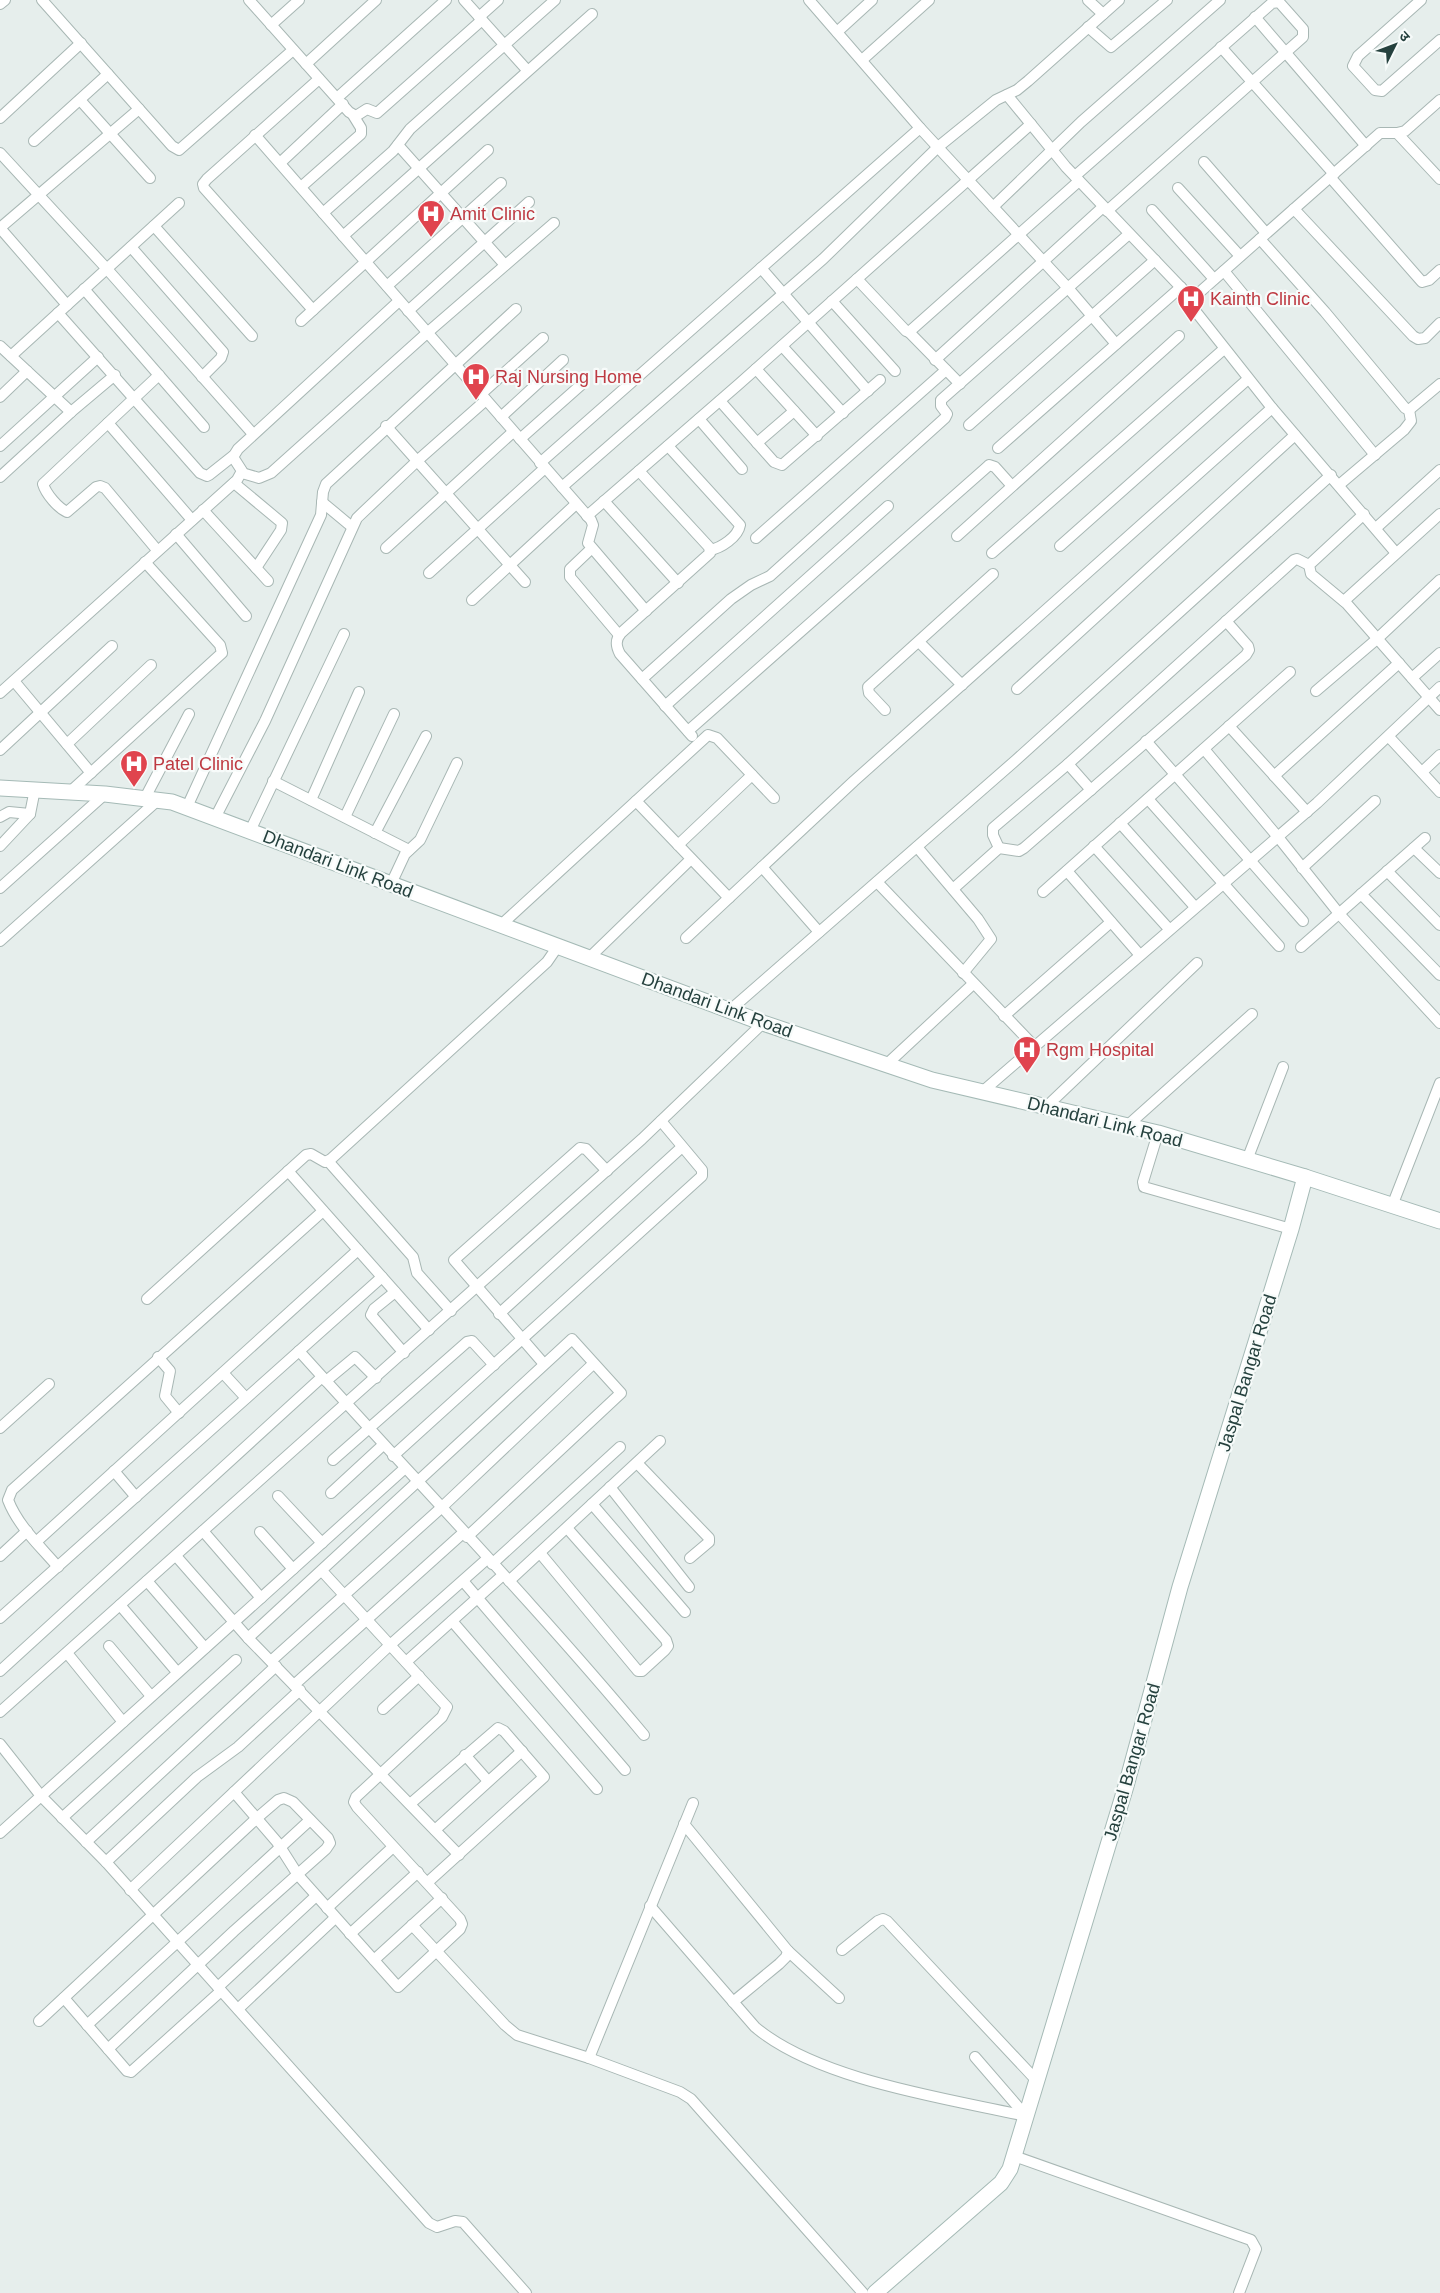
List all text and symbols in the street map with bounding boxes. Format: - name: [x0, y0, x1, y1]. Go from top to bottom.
- north arrow: [1370, 20, 1420, 70]
- text: उ: [1396, 28, 1414, 45]
- hospital icon: Amit Clinic: [416, 199, 446, 238]
- place label: Amit Clinic: [450, 204, 535, 224]
- hospital icon: Kainth Clinic: [1176, 284, 1206, 323]
- place label: Kainth Clinic: [1210, 289, 1310, 309]
- hospital icon: Raj Nursing Home: [461, 362, 491, 401]
- place label: Raj Nursing Home: [495, 367, 642, 387]
- hospital icon: Patel Clinic: [119, 749, 149, 788]
- place label: Patel Clinic: [153, 754, 243, 774]
- street label: Dhandari Link Road: [260, 826, 416, 902]
- street label: Dhandari Link Road: [639, 968, 795, 1042]
- hospital icon: Rgm Hospital: [1012, 1035, 1042, 1074]
- place label: Rgm Hospital: [1046, 1040, 1154, 1060]
- street label: Dhandari Link Road: [1025, 1093, 1185, 1151]
- street label: Jaspal Bangar Road: [1214, 1292, 1280, 1454]
- street label: Jaspal Bangar Road: [1100, 1681, 1164, 1843]

